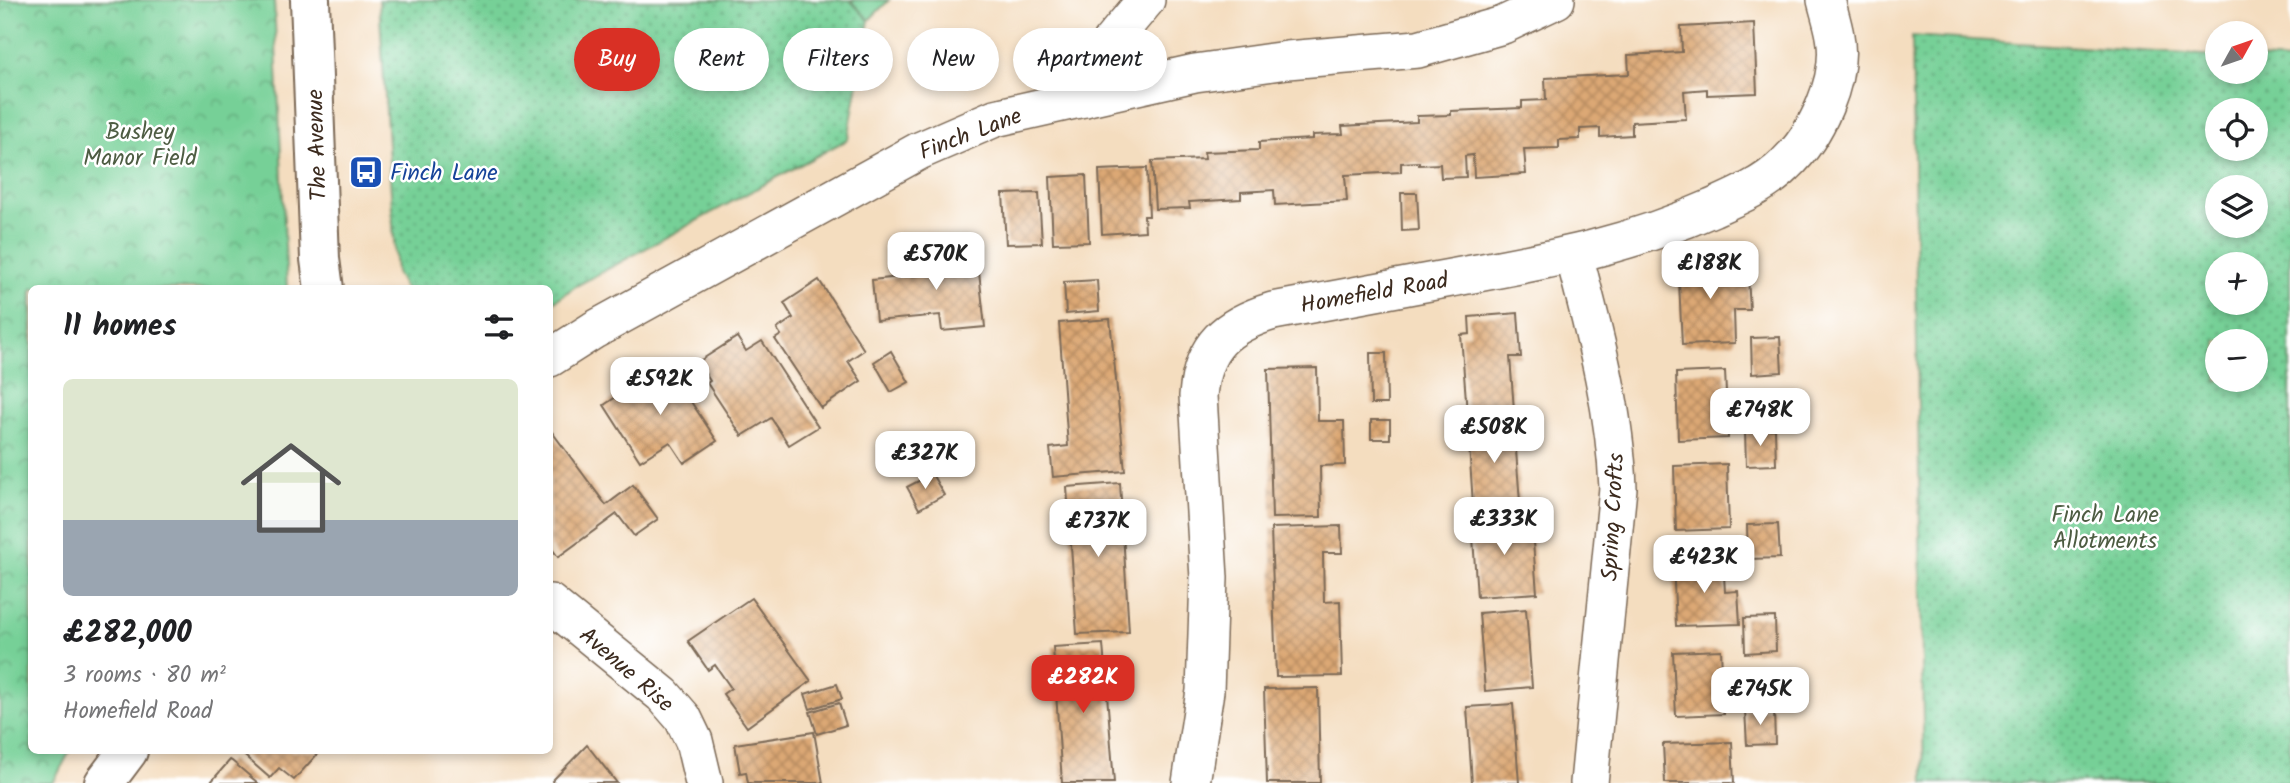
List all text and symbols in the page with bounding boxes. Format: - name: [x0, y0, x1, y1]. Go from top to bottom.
- north arrow: [2205, 21, 2268, 84]
- map controls: [2205, 21, 2268, 392]
- chip: Buy: [574, 28, 660, 91]
- chip: Rent: [674, 28, 769, 91]
- chip: Filters: [783, 28, 893, 91]
- chip: New: [907, 28, 999, 91]
- chip: Apartment: [1013, 28, 1167, 91]
- street label: The Avenue: [298, 88, 338, 201]
- button: locate: [2205, 98, 2268, 161]
- street label: Finch Lane: [914, 99, 1027, 171]
- park label: Bushey Manor Field: [83, 115, 197, 177]
- bus stop icon: Finch Lane: [347, 153, 385, 191]
- place label: Finch Lane: [390, 156, 498, 192]
- button: layers: [2205, 175, 2268, 238]
- pin: £570K: [887, 232, 985, 292]
- text: £570K: [904, 237, 968, 273]
- pin: £188K: [1661, 242, 1759, 301]
- text: £188K: [1678, 246, 1742, 282]
- button: +: [2205, 252, 2268, 315]
- street label: Homefield Road: [1298, 263, 1452, 325]
- text: 11 homes: [63, 303, 176, 351]
- icon: filters: [480, 308, 518, 346]
- button: −: [2205, 329, 2268, 392]
- pin: £592K: [611, 358, 709, 417]
- text: £592K: [626, 362, 694, 398]
- pin: £748K: [1711, 388, 1809, 448]
- text: £748K: [1726, 393, 1794, 429]
- pin: £508K: [1445, 406, 1543, 465]
- text: £508K: [1460, 410, 1528, 446]
- icon: home: [228, 425, 354, 551]
- pin: £327K: [876, 432, 974, 491]
- text: £327K: [891, 436, 959, 472]
- street label: Spring Crofts: [1593, 452, 1635, 582]
- pin: £333K: [1455, 498, 1553, 557]
- park label: Finch Lane Allotments: [2051, 498, 2159, 560]
- pin: £737K: [1049, 500, 1147, 559]
- text: £333K: [1470, 502, 1538, 538]
- text: £737K: [1066, 504, 1130, 540]
- pin: £423K: [1655, 536, 1753, 595]
- text: £423K: [1669, 540, 1739, 576]
- text: £282,000: [63, 610, 192, 658]
- street label: Avenue Rise: [570, 619, 681, 722]
- pin: £282K: [1034, 656, 1132, 715]
- text: 3 rooms · 80 m²: [63, 658, 226, 694]
- text: £282K: [1047, 660, 1119, 696]
- pin: £745K: [1711, 668, 1809, 727]
- text: £745K: [1727, 672, 1793, 708]
- text: Homefield Road: [63, 694, 212, 730]

